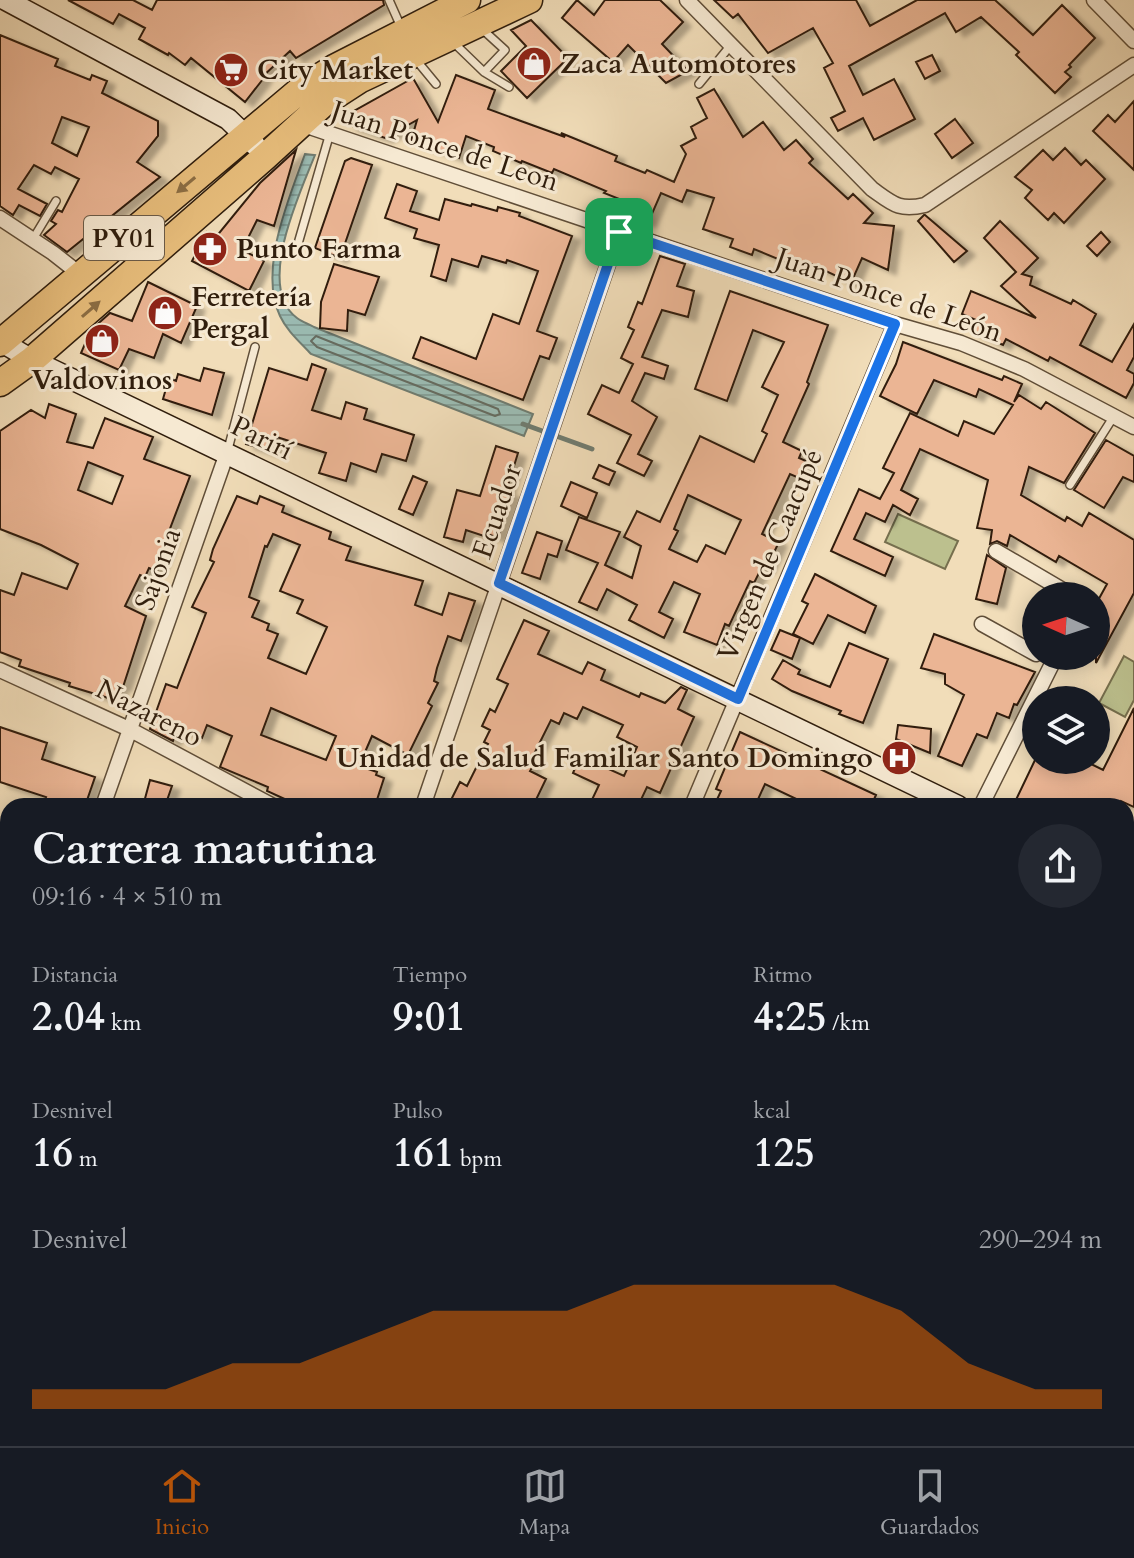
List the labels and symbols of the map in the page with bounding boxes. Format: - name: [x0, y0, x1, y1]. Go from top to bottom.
- shop icon: Zaca Automotores: [515, 45, 553, 83]
- place label: Zaca Automotores: [560, 45, 796, 83]
- supermarket icon: City Market: [212, 51, 250, 89]
- place label: City Market: [257, 51, 413, 89]
- street label: Juan Ponce de Leon: [323, 90, 564, 201]
- one-way arrow: [176, 176, 196, 194]
- pin: [585, 198, 653, 266]
- road number: PY01: [84, 216, 164, 260]
- pharmacy icon: Punto Farma: [191, 230, 229, 268]
- place label: Punto Farma: [236, 230, 402, 268]
- street label: Juan Ponce de León: [767, 237, 1007, 352]
- place label: Ferretería Pergal: [191, 278, 312, 348]
- shop icon: Ferretería Pergal: [146, 294, 184, 332]
- one-way arrow: [81, 300, 100, 318]
- shop icon: Valdovinos: [83, 322, 121, 360]
- place label: Valdovinos: [32, 361, 172, 399]
- street label: Parirí: [225, 407, 300, 469]
- street label: Virgen de Caacupé: [708, 443, 832, 667]
- street label: Ecuador: [463, 458, 531, 563]
- street label: Sajonia: [126, 523, 190, 615]
- north arrow: [1022, 582, 1110, 670]
- street label: Nazareno: [89, 670, 209, 756]
- place label: Unidad de Salud Familiar Santo Domingo: [336, 739, 873, 777]
- hospital icon: Unidad de Salud Familiar Santo Domingo: [880, 739, 918, 777]

